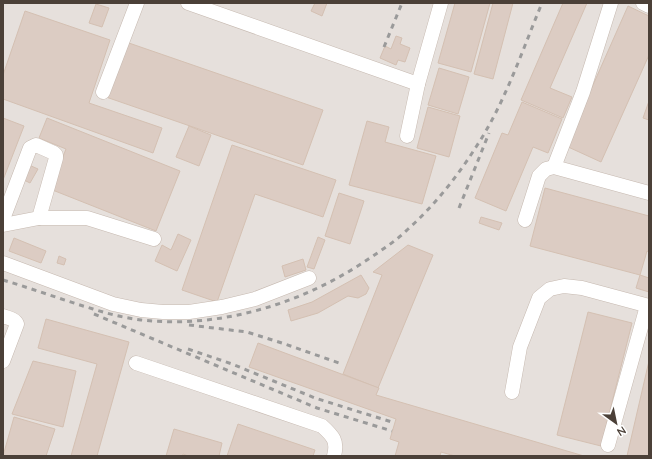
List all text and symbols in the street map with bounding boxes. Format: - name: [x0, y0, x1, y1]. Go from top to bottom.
- north arrow: [596, 403, 636, 443]
- text: N: [614, 423, 629, 439]

